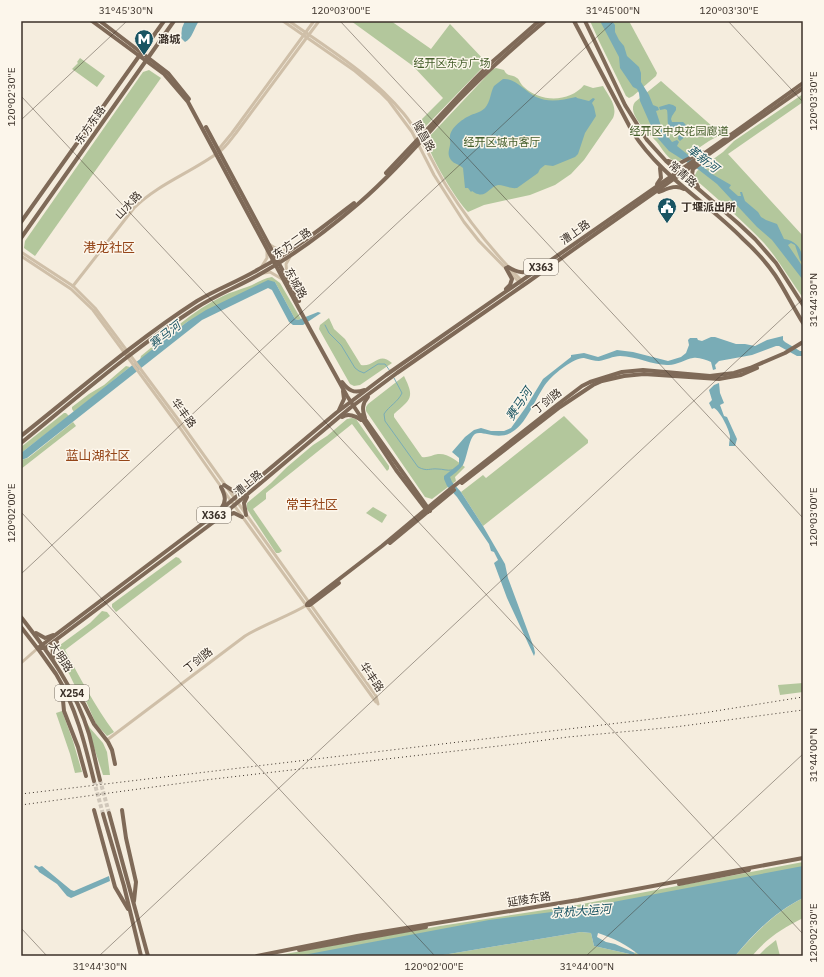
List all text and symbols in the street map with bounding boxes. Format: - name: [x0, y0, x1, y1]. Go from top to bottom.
- text: 31°45'30"N: [99, 4, 153, 17]
- text: 120°03'00"E: [311, 4, 371, 17]
- text: 31°45'00"N: [586, 4, 640, 17]
- text: 120°03'30"E: [699, 4, 759, 17]
- metro station icon: 潞城: [133, 28, 155, 56]
- place label: 潞城: [158, 32, 181, 46]
- park label: 经开区东方广场: [414, 56, 491, 70]
- text: 120°02'30"E: [5, 67, 18, 127]
- text: 120°03'30"E: [807, 71, 820, 131]
- street label: 东方东路: [72, 103, 108, 147]
- street label: 隆昌路: [410, 118, 438, 154]
- park label: 经开区中央花园廊道: [630, 124, 729, 138]
- park label: 经开区城市客厅: [464, 135, 541, 149]
- water label: 革新河: [685, 142, 724, 177]
- street label: 常青路: [666, 158, 700, 190]
- street label: 山水路: [112, 188, 144, 222]
- public building icon: 丁堰派出所: [656, 196, 678, 224]
- place label: 丁堰派出所: [681, 200, 736, 214]
- street label: 漕上路: [557, 217, 593, 247]
- street label: 东方二路: [270, 225, 314, 261]
- district label: 港龙社区: [83, 239, 135, 256]
- road number: X363: [524, 259, 558, 275]
- street label: 东城路: [282, 265, 310, 301]
- text: 31°44'30"N: [807, 273, 820, 327]
- water label: 赛马河: [146, 316, 185, 352]
- water label: 赛马河: [502, 383, 536, 423]
- street label: 丁剑路: [530, 385, 564, 417]
- street label: 华丰路: [169, 396, 199, 430]
- district label: 蓝山湖社区: [65, 447, 131, 464]
- street label: 漕上路: [231, 467, 265, 499]
- text: 120°02'00"E: [5, 483, 18, 543]
- text: 120°03'00"E: [807, 487, 820, 547]
- district label: 常丰社区: [286, 496, 338, 513]
- road number: X363: [197, 507, 231, 523]
- street label: 大明路: [46, 639, 76, 675]
- street label: 丁剑路: [181, 644, 215, 676]
- street label: 华丰路: [357, 659, 387, 695]
- road number: X254: [55, 685, 89, 701]
- text: 31°44'00"N: [807, 728, 820, 782]
- street label: 延陵东路: [506, 889, 552, 909]
- water label: 京杭大运河: [551, 901, 613, 920]
- text: 120°02'30"E: [807, 903, 820, 963]
- text: 31°44'30"N: [73, 960, 127, 973]
- text: 120°02'00"E: [404, 960, 464, 973]
- text: 31°44'00"N: [560, 960, 614, 973]

